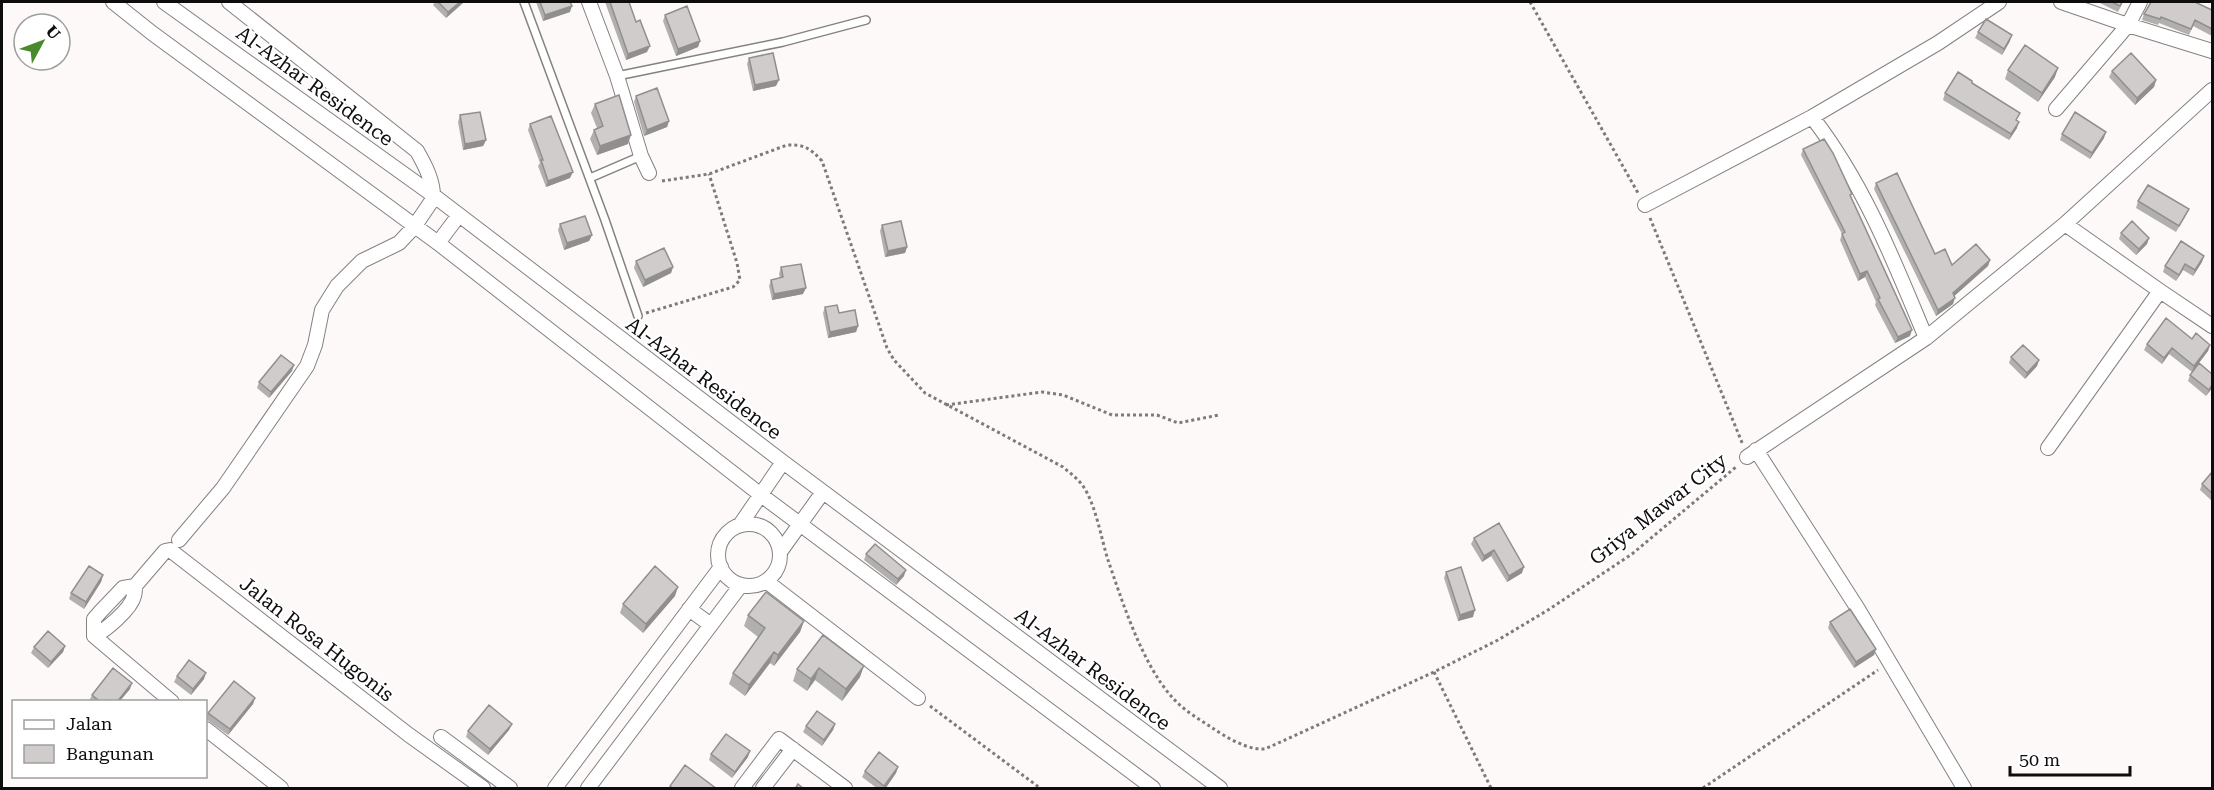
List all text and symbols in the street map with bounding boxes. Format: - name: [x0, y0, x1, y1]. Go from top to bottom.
- north arrow: [12, 12, 72, 72]
- street label: Al-Azhar Residence: [232, 21, 398, 151]
- text: U: [42, 22, 64, 43]
- street label: Al-Azhar Residence: [622, 312, 786, 444]
- street label: Griya Mawar City: [1585, 448, 1732, 570]
- street label: Jalan Rosa Hugonis: [235, 571, 399, 707]
- street label: Al-Azhar Residence: [1011, 603, 1175, 735]
- legend: [12, 700, 207, 778]
- text: Jalan: [66, 713, 113, 734]
- scale bar: [2010, 739, 2130, 777]
- text: Bangunan: [66, 743, 154, 764]
- text: 50 m: [2019, 749, 2060, 770]

